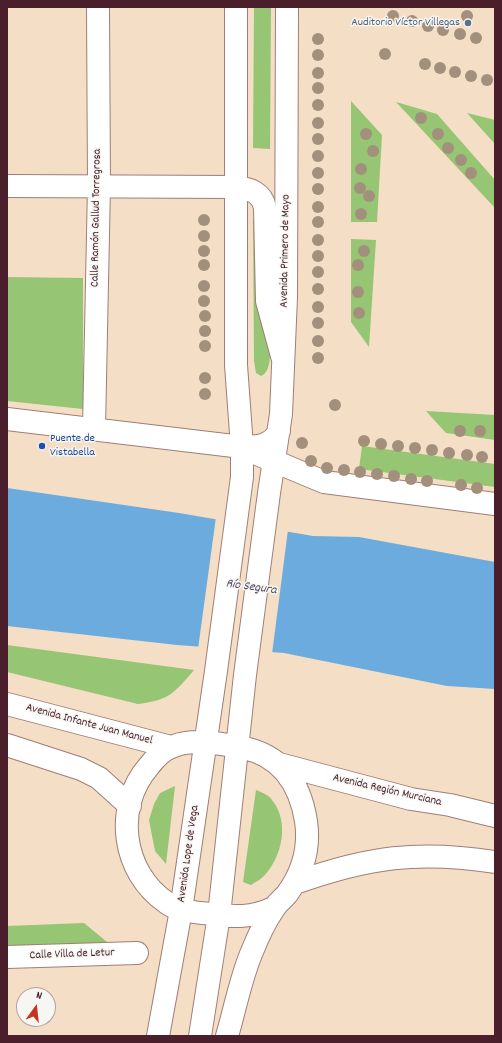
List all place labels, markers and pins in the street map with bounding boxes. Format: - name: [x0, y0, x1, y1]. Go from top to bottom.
- place label: Auditorio Víctor Villegas: [351, 16, 460, 30]
- marker: Auditorio Víctor Villegas: [463, 18, 473, 28]
- place label: Puente de Vistabella: [50, 432, 95, 460]
- marker: Puente de Vistabella: [37, 441, 47, 451]

